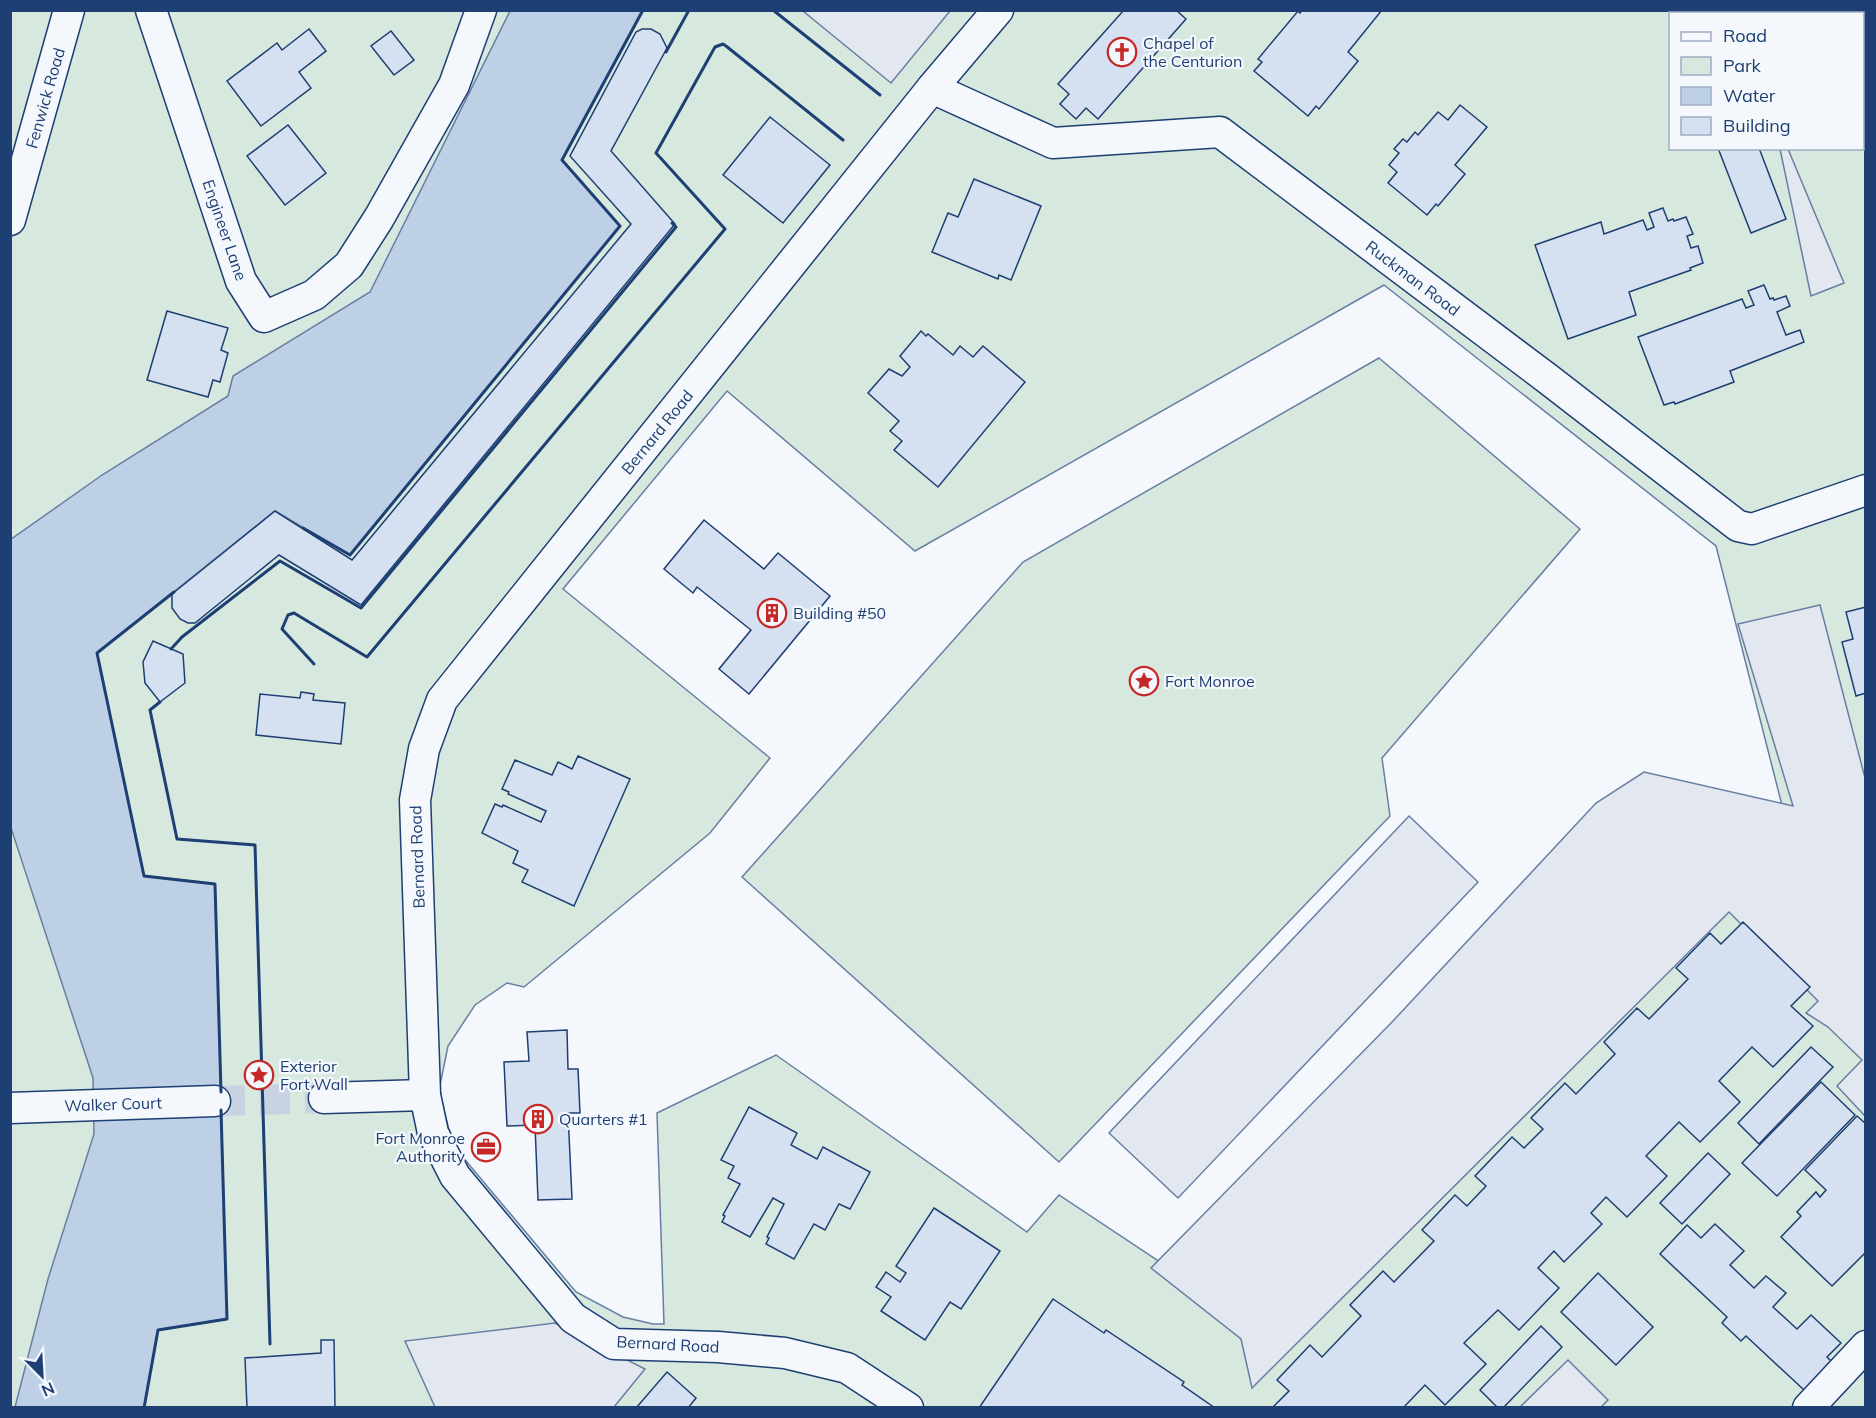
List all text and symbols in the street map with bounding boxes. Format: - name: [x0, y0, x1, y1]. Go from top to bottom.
- legend: [1669, 12, 1864, 150]
- text: Road: [1723, 24, 1767, 47]
- place label: Chapel of the Centurion: [1143, 33, 1242, 71]
- church icon: Chapel of the Centurion: [1106, 36, 1138, 68]
- street label: Fenwick Road: [21, 45, 69, 151]
- text: Park: [1723, 54, 1762, 77]
- text: Water: [1723, 84, 1776, 107]
- text: Building: [1723, 114, 1791, 137]
- street label: Engineer Lane: [198, 177, 252, 283]
- street label: Ruckman Road: [1362, 236, 1464, 320]
- street label: Bernard Road: [617, 386, 697, 478]
- building icon: Building #50: [756, 597, 788, 629]
- place label: Building #50: [793, 603, 886, 623]
- place icon: Fort Monroe: [1128, 665, 1160, 697]
- place label: Fort Monroe: [1165, 671, 1255, 691]
- street label: Bernard Road: [405, 805, 429, 909]
- place label: Exterior Fort Wall: [280, 1056, 348, 1094]
- place icon: Exterior Fort Wall: [243, 1059, 275, 1091]
- street label: Walker Court: [64, 1092, 163, 1116]
- building icon: Quarters #1: [522, 1103, 554, 1135]
- place label: Quarters #1: [559, 1109, 648, 1129]
- place label: Fort Monroe Authority: [375, 1128, 466, 1166]
- office icon: Fort Monroe Authority: [470, 1131, 502, 1163]
- street label: Bernard Road: [616, 1331, 720, 1357]
- north arrow: [12, 1346, 72, 1406]
- text: N: [39, 1378, 58, 1401]

